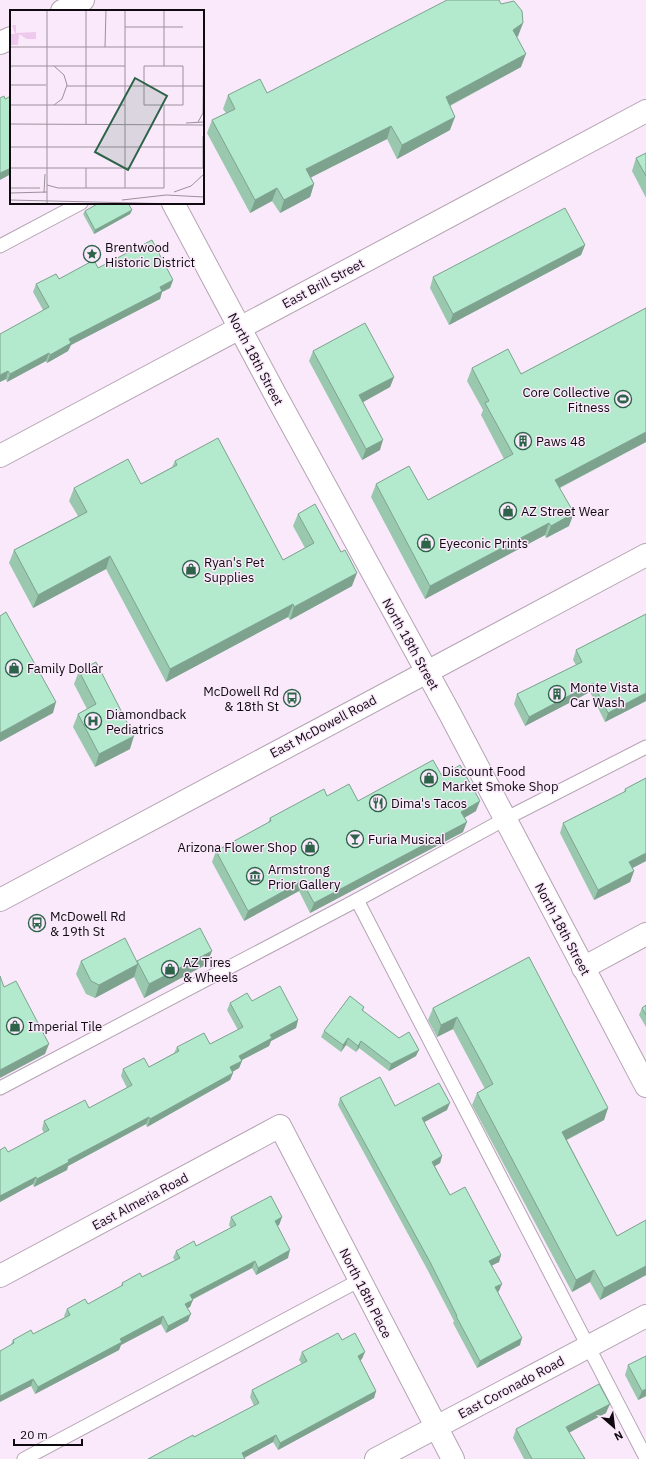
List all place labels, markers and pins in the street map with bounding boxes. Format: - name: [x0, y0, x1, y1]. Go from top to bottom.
- place label: Brentwood Historic District: [105, 239, 195, 271]
- place icon: Brentwood Historic District: [82, 244, 102, 264]
- place label: Core Collective Fitness: [522, 384, 610, 416]
- sports icon: Core Collective Fitness: [613, 389, 633, 409]
- building icon: Paws 48: [513, 431, 533, 451]
- place label: Paws 48: [536, 433, 586, 450]
- shop icon: AZ Street Wear: [498, 501, 518, 521]
- place label: AZ Street Wear: [521, 503, 609, 520]
- shop icon: Eyeconic Prints: [416, 533, 436, 553]
- place label: Eyeconic Prints: [439, 535, 528, 552]
- place label: Ryan's Pet Supplies: [204, 554, 265, 586]
- shop icon: Ryan's Pet Supplies: [181, 559, 201, 579]
- shop icon: Family Dollar: [4, 658, 24, 678]
- place label: Family Dollar: [27, 660, 103, 677]
- place label: Monte Vista Car Wash: [570, 679, 639, 711]
- place label: McDowell Rd & 18th St: [203, 683, 279, 715]
- building icon: Monte Vista Car Wash: [547, 684, 567, 704]
- bus stop icon: McDowell Rd & 18th St: [282, 688, 302, 708]
- place label: Diamondback Pediatrics: [106, 706, 186, 738]
- hospital icon: Diamondback Pediatrics: [83, 711, 103, 731]
- place label: Discount Food Market Smoke Shop: [442, 763, 558, 795]
- shop icon: Discount Food Market Smoke Shop: [419, 768, 439, 788]
- restaurant icon: Dima's Tacos: [368, 793, 388, 813]
- place label: Dima's Tacos: [391, 795, 467, 812]
- bar icon: Furia Musical: [345, 829, 365, 849]
- place label: Furia Musical: [368, 831, 445, 848]
- shop icon: Arizona Flower Shop: [300, 837, 320, 857]
- place label: Arizona Flower Shop: [177, 839, 297, 856]
- place label: Armstrong Prior Gallery: [268, 861, 341, 893]
- museum icon: Armstrong Prior Gallery: [245, 866, 265, 886]
- place label: McDowell Rd & 19th St: [50, 908, 126, 940]
- bus stop icon: McDowell Rd & 19th St: [27, 913, 47, 933]
- place label: AZ Tires & Wheels: [183, 954, 238, 986]
- shop icon: AZ Tires & Wheels: [160, 959, 180, 979]
- shop icon: Imperial Tile: [5, 1016, 25, 1036]
- place label: Imperial Tile: [28, 1018, 102, 1035]

